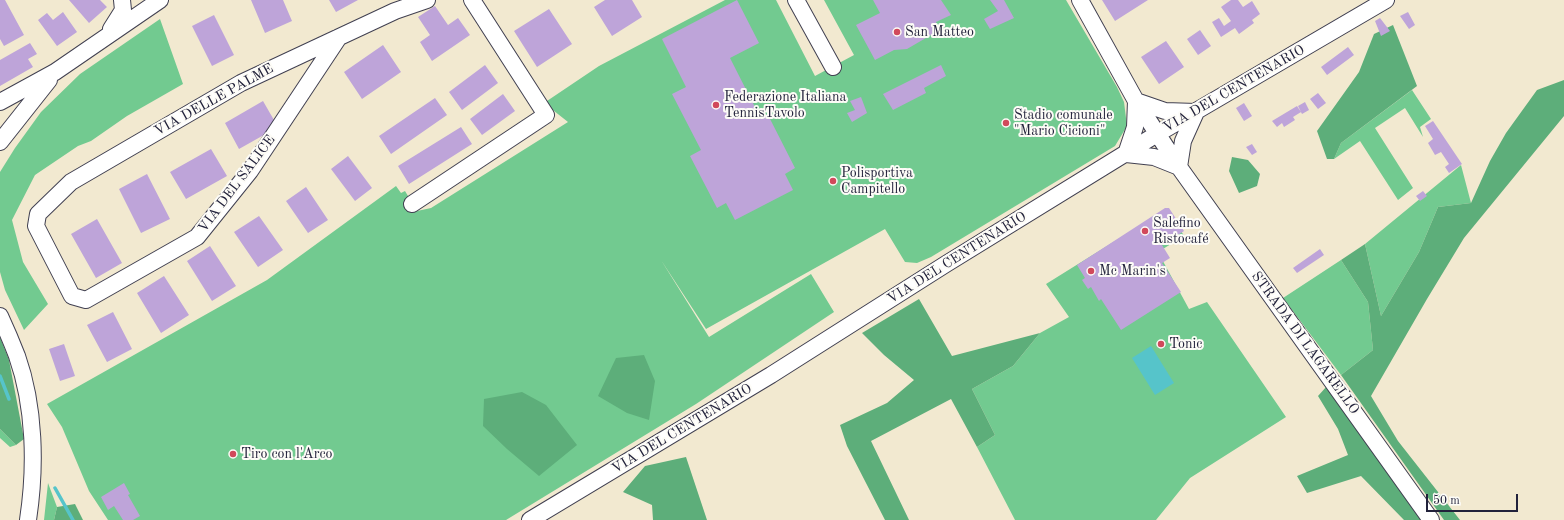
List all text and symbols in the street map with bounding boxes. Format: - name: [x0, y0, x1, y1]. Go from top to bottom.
- place label: San Matteo: [905, 24, 974, 40]
- marker: San Matteo: [892, 27, 902, 37]
- street label: VIA DEL CENTENARIO: [1160, 42, 1308, 136]
- street label: VIA DELLE PALME: [151, 60, 277, 140]
- place label: Federazione Italiana TennisTavolo: [724, 89, 846, 122]
- marker: Federazione Italiana TennisTavolo: [711, 100, 721, 110]
- place label: Stadio comunale "Mario Cicioni": [1014, 107, 1113, 140]
- marker: Stadio comunale "Mario Cicioni": [1001, 118, 1011, 128]
- street label: VIA DEL SALICE: [195, 132, 279, 236]
- place label: Polisportiva Campitello: [841, 165, 913, 198]
- marker: Polisportiva Campitello: [828, 176, 838, 186]
- street label: VIA DEL CENTENARIO: [884, 208, 1030, 308]
- place label: Salefino Ristocafé: [1153, 215, 1209, 248]
- marker: Salefino Ristocafé: [1140, 226, 1150, 236]
- place label: Mc Marin's: [1099, 263, 1166, 279]
- marker: Mc Marin's: [1086, 266, 1096, 276]
- street label: STRADA DI LAGARELLO: [1248, 268, 1362, 418]
- place label: Tonic: [1169, 336, 1202, 352]
- marker: Tonic: [1156, 339, 1166, 349]
- street label: VIA DEL CENTENARIO: [609, 380, 755, 478]
- place label: Tiro con l'Arco: [241, 446, 333, 462]
- marker: Tiro con l'Arco: [228, 449, 238, 459]
- scale bar: [1428, 486, 1520, 512]
- text: 50 m: [1433, 495, 1460, 507]

